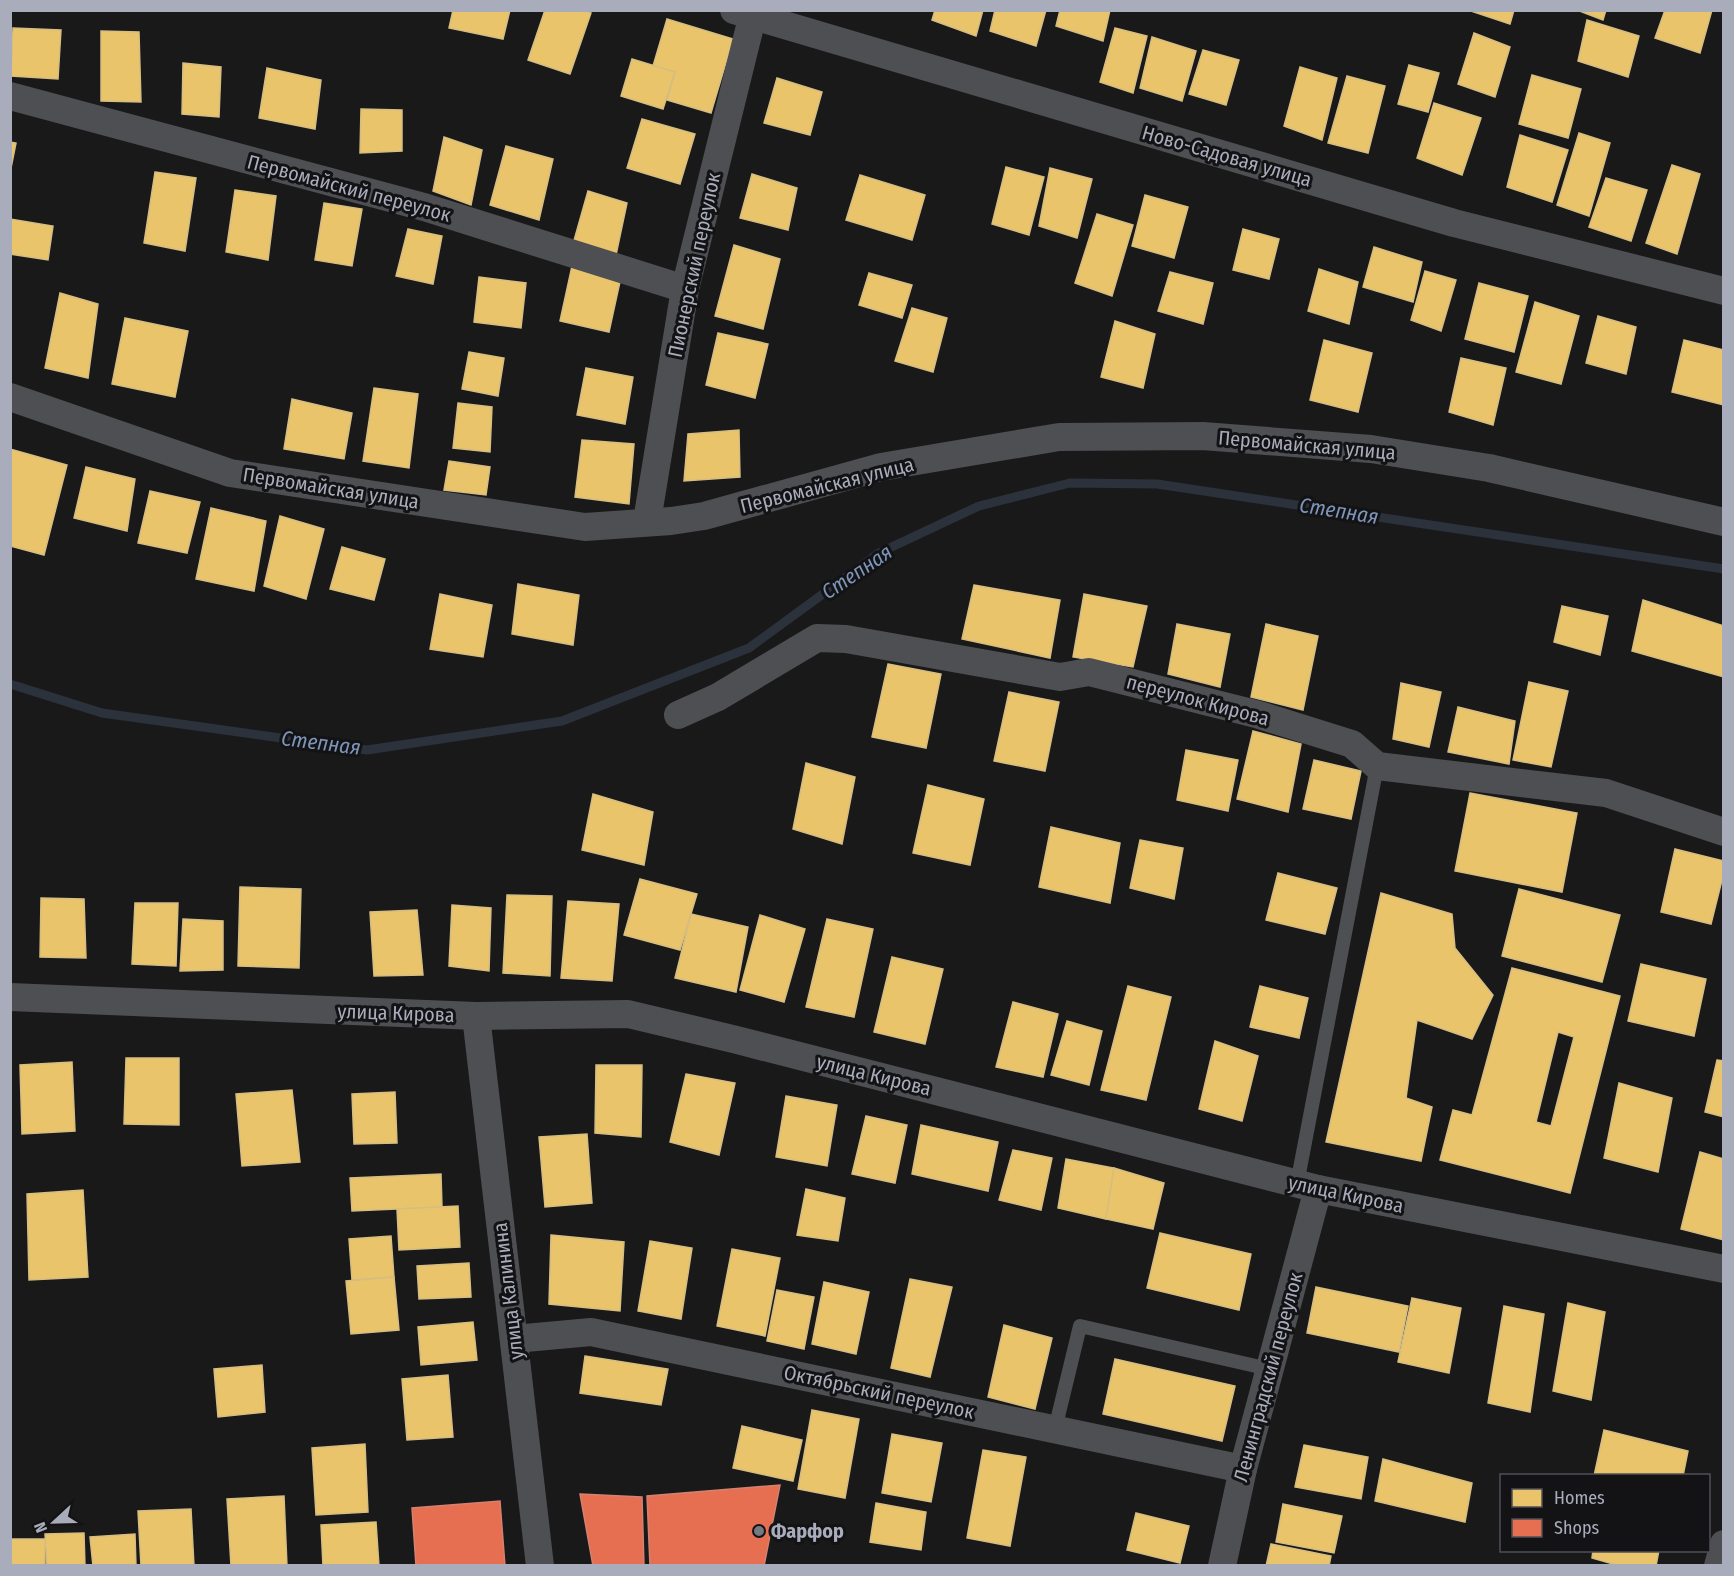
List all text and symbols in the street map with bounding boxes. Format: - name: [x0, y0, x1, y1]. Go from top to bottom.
- street label: Ново-Садовая улица: [1139, 120, 1315, 192]
- street label: Первомайский переулок: [245, 149, 454, 227]
- street label: Пионерский переулок: [663, 170, 725, 360]
- street label: Первомайская улица: [1217, 425, 1397, 465]
- street label: Первомайская улица: [738, 452, 916, 518]
- street label: Первомайская улица: [241, 462, 421, 514]
- water label: Степная: [1298, 492, 1380, 530]
- water label: Степная: [817, 539, 897, 605]
- street label: переулок Кирова: [1124, 669, 1272, 731]
- water label: Степная: [280, 725, 362, 761]
- street label: улица Кирова: [337, 999, 455, 1027]
- street label: улица Кирова: [814, 1049, 934, 1101]
- street label: улица Кирова: [1286, 1170, 1406, 1218]
- street label: улица Калинина: [488, 1221, 528, 1361]
- street label: Ленинградский переулок: [1228, 1269, 1308, 1484]
- street label: Октябрьский переулок: [782, 1360, 977, 1424]
- legend: [1500, 1474, 1710, 1552]
- text: Homes: [1554, 1487, 1605, 1509]
- north arrow: [24, 1492, 84, 1552]
- text: Shops: [1554, 1517, 1599, 1539]
- text: N: [30, 1519, 51, 1535]
- place label: Фарфор: [771, 1519, 844, 1543]
- marker: Фарфор: [752, 1524, 766, 1538]

